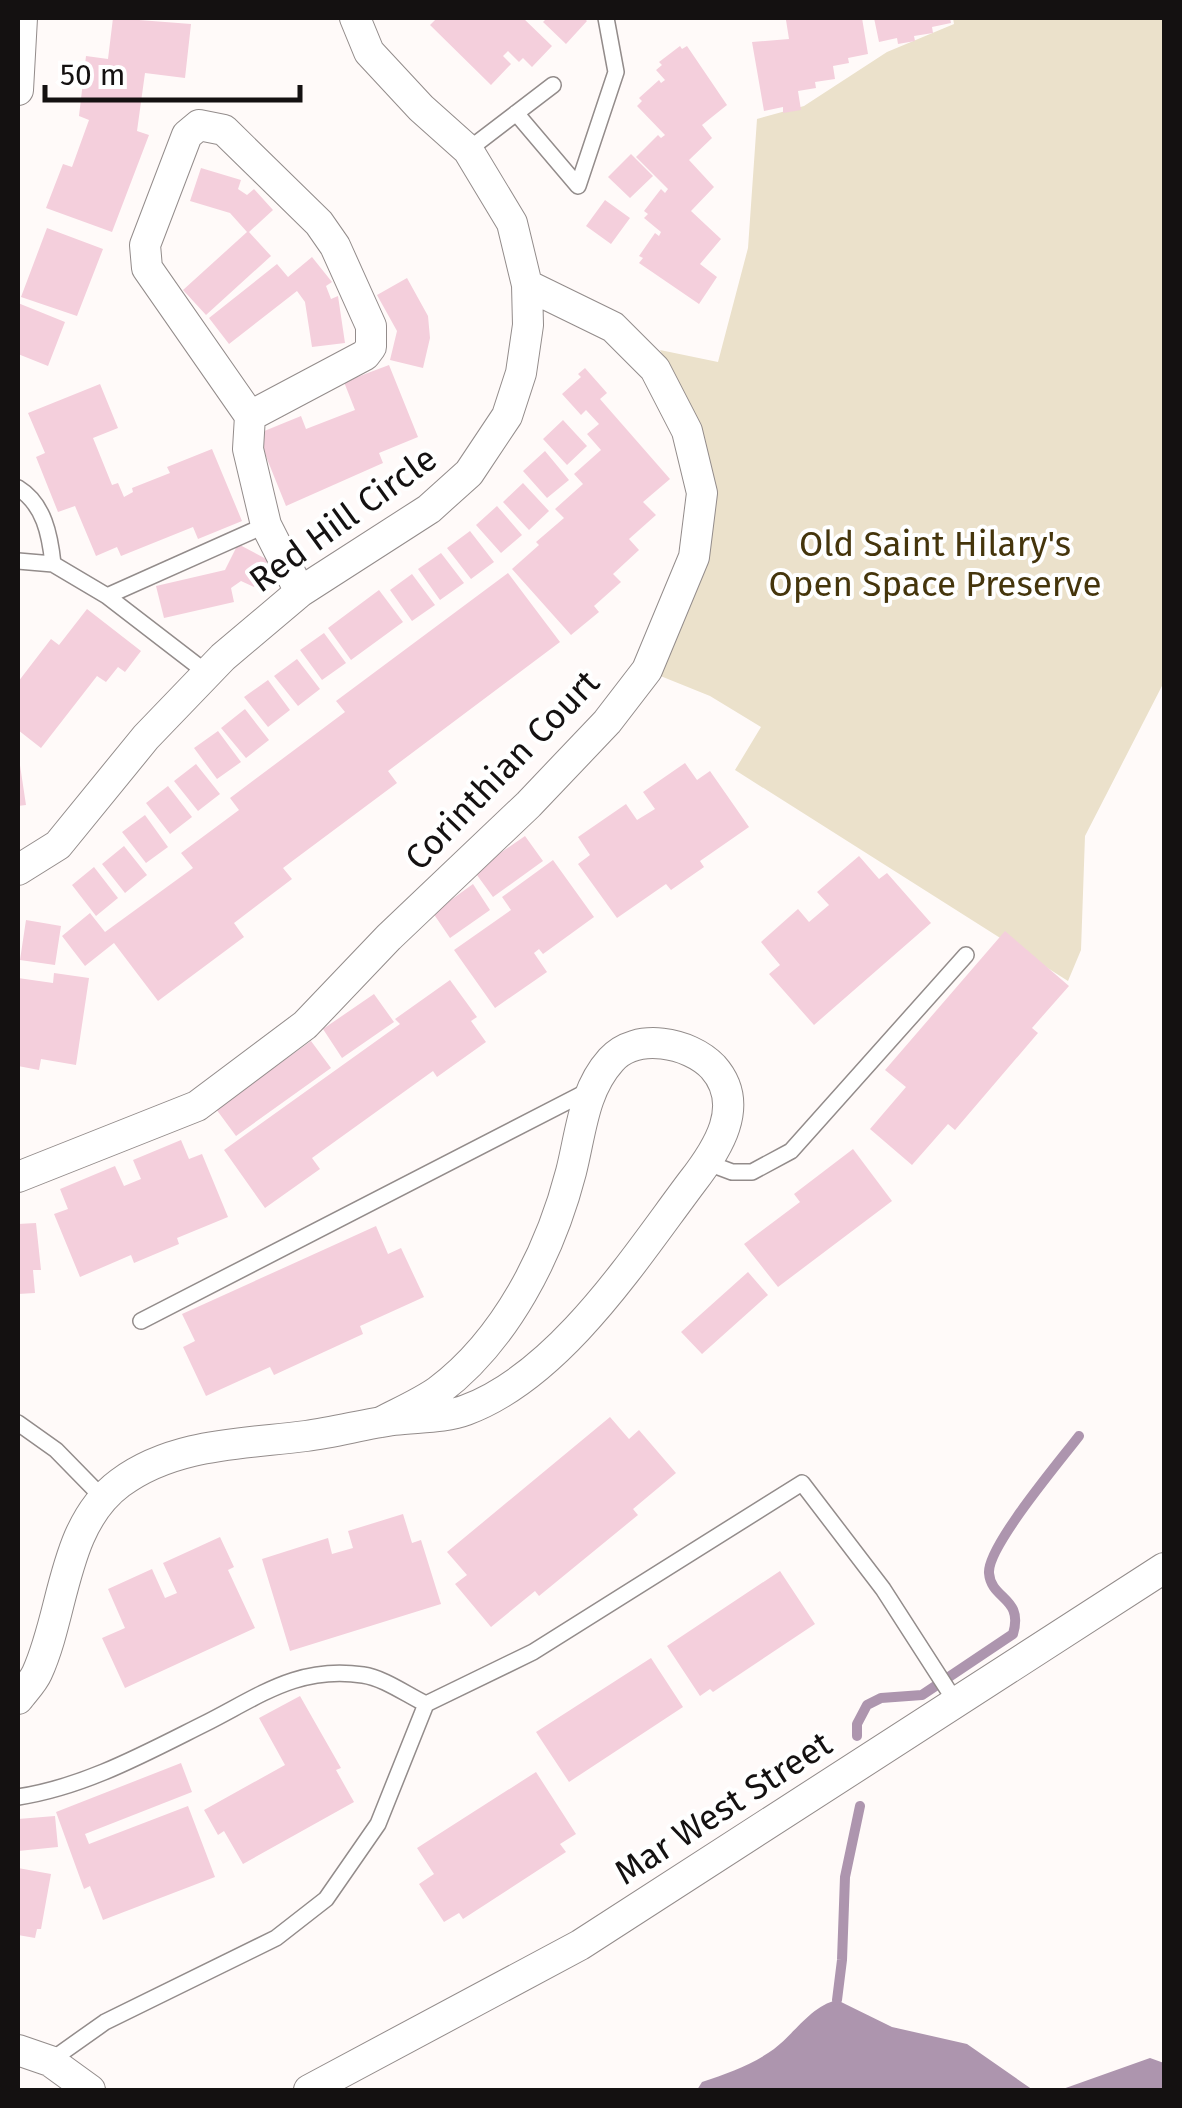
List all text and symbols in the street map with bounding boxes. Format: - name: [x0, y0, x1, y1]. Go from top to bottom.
- scale bar: [45, 40, 300, 102]
- text: 50 m: [60, 57, 125, 93]
- street label: Red Hill Circle: [241, 437, 445, 601]
- park label: Old Saint Hilary's Open Space Preserve: [768, 523, 1102, 605]
- street label: Corinthian Court: [396, 661, 608, 878]
- street label: Mar West Street: [607, 1722, 840, 1894]

